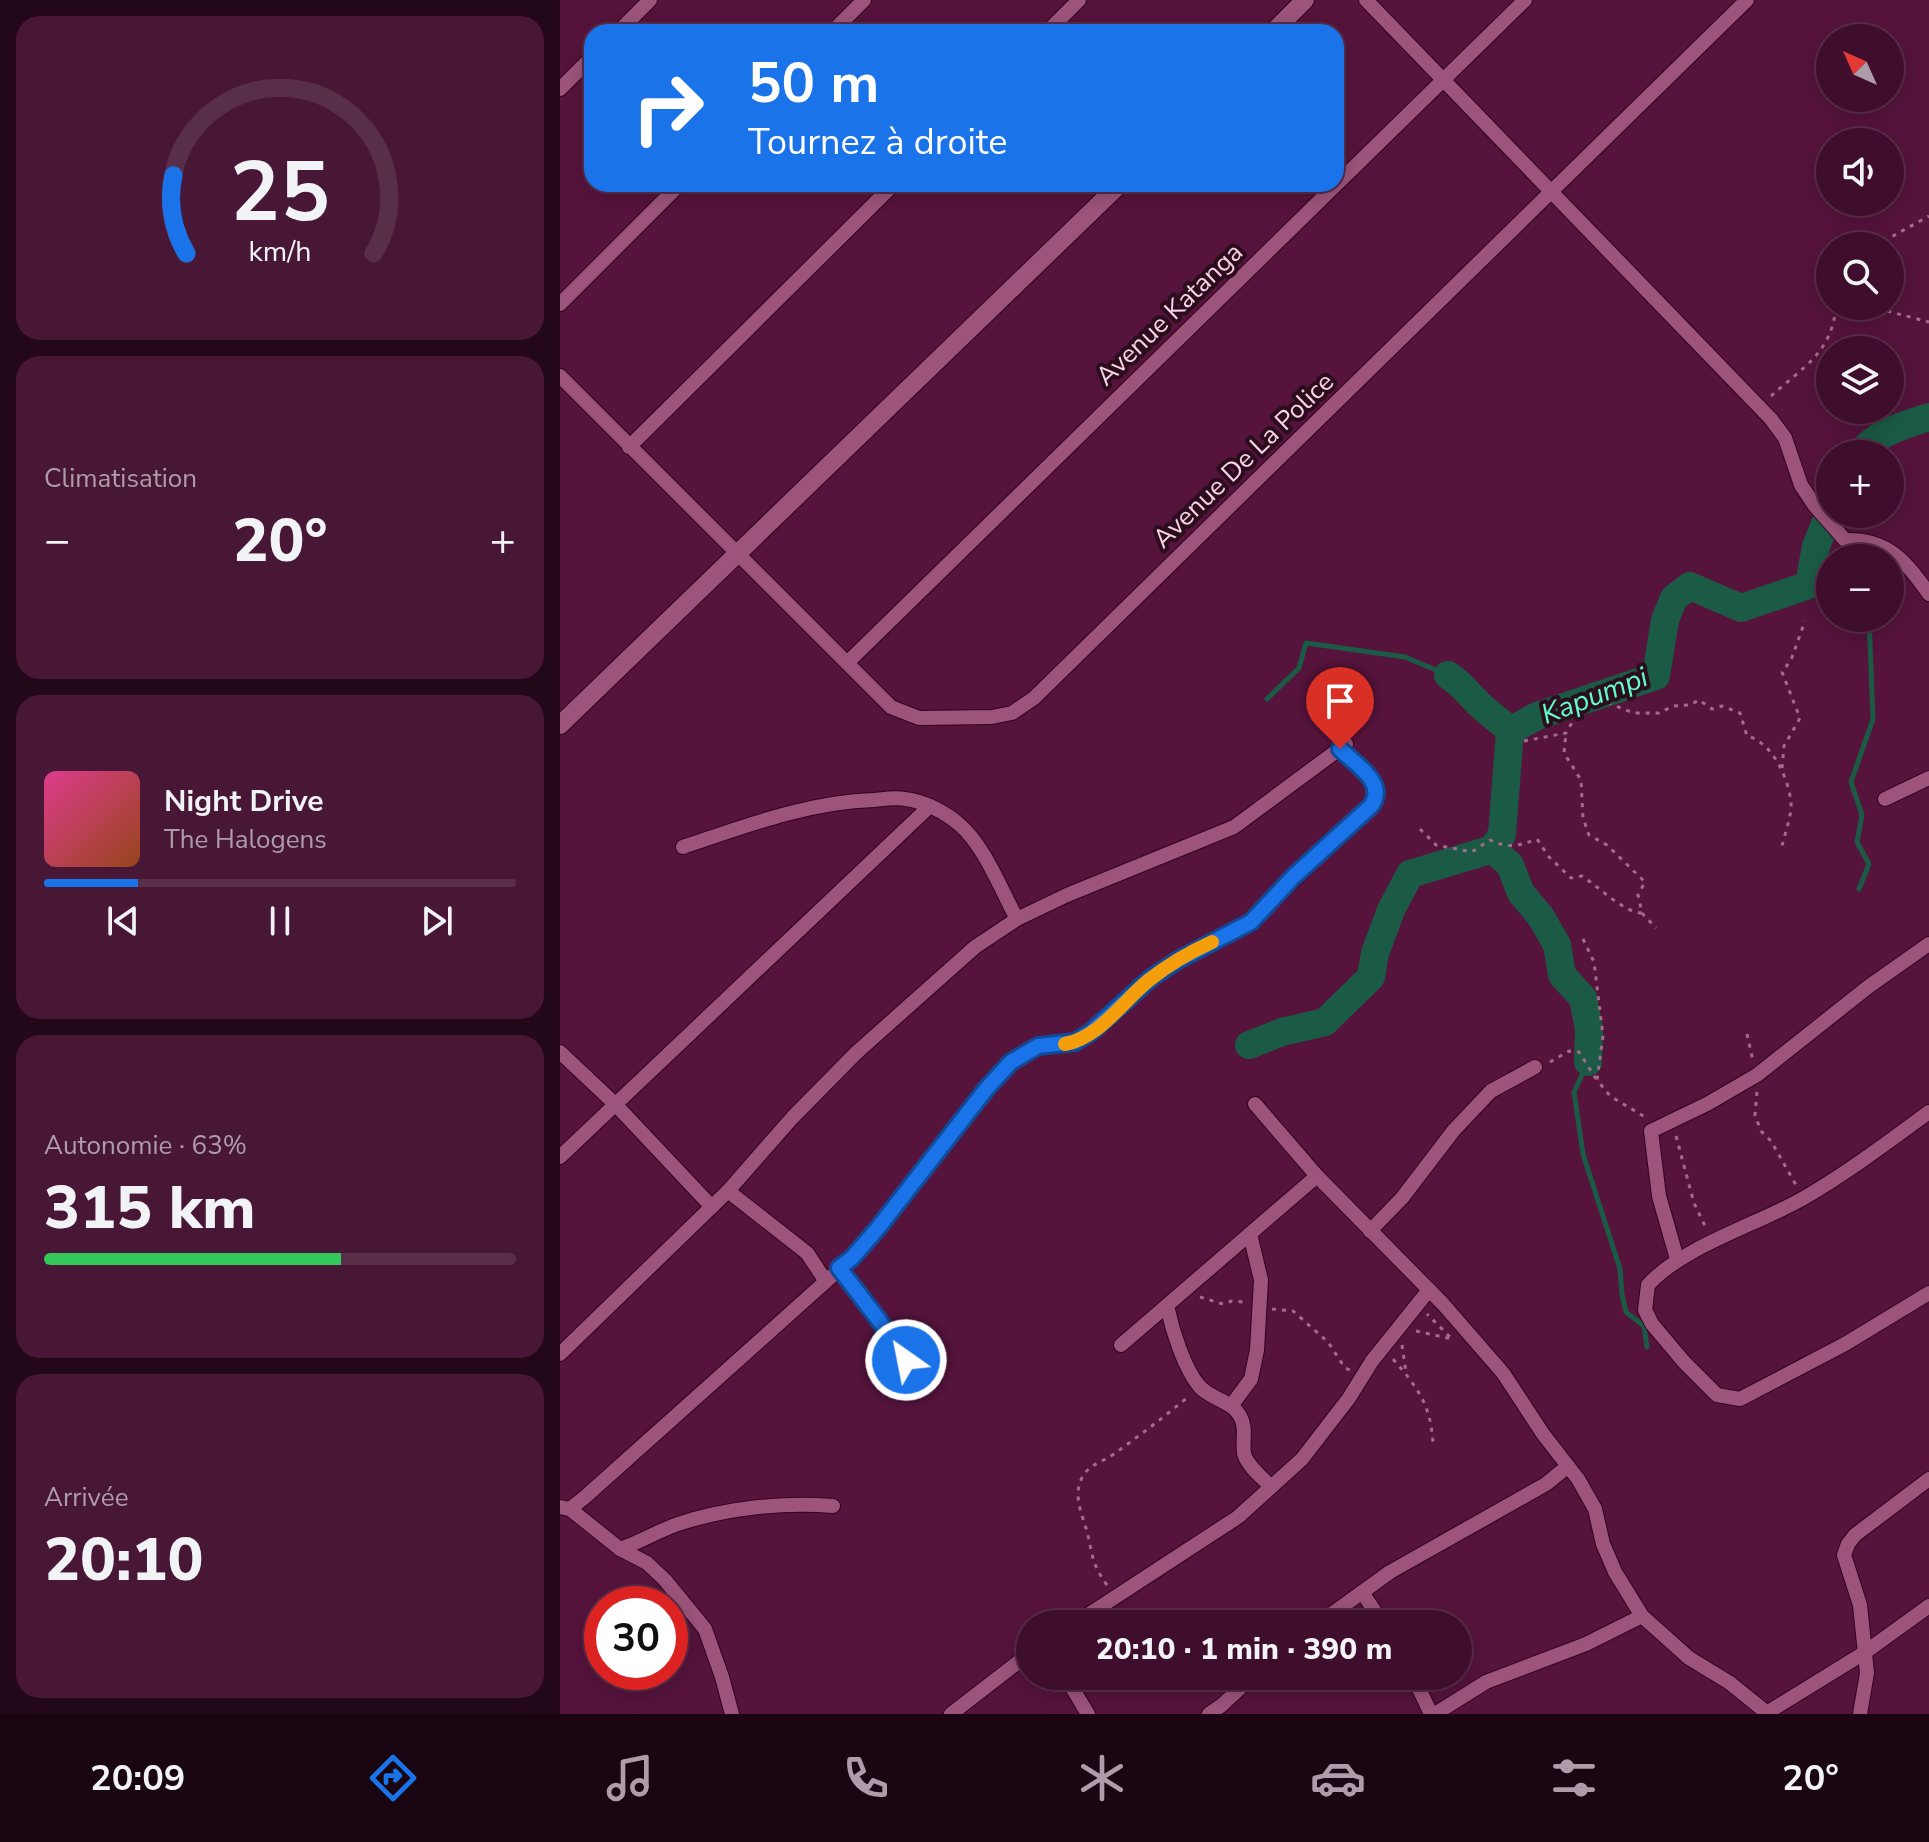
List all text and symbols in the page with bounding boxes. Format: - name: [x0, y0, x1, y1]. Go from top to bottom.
- north arrow: [1816, 24, 1904, 112]
- map controls: [1816, 24, 1904, 632]
- text: 50 m: [748, 45, 879, 122]
- icon: right: [616, 56, 720, 160]
- text: Tournez à droite: [748, 118, 1007, 167]
- button: sound: [1816, 128, 1904, 216]
- text: 25: [230, 135, 330, 248]
- text: km/h: [249, 232, 311, 271]
- button: search: [1816, 232, 1904, 320]
- street label: Avenue Katanga: [1088, 235, 1251, 394]
- button: layers: [1816, 336, 1904, 424]
- street label: Avenue De La Police: [1145, 365, 1342, 556]
- button: +: [1816, 440, 1904, 528]
- text: Climatisation: [44, 461, 197, 496]
- text: 20°: [232, 500, 328, 582]
- text: −: [44, 511, 70, 571]
- text: +: [490, 511, 516, 571]
- button: −: [1816, 544, 1904, 632]
- water label: Kapumpi: [1536, 658, 1654, 734]
- pin: [1306, 667, 1374, 749]
- icon: arrive: [1318, 679, 1362, 723]
- text: Night Drive: [164, 781, 323, 822]
- text: The Halogens: [164, 822, 327, 857]
- icon: previous: [101, 899, 145, 943]
- icon: pause: [258, 899, 302, 943]
- icon: next: [415, 899, 459, 943]
- text: Autonomie · 63%: [44, 1128, 247, 1163]
- text: 315 km: [44, 1167, 256, 1249]
- position arrow: [864, 1318, 948, 1402]
- text: Arrivée: [44, 1480, 128, 1515]
- text: 20:10: [44, 1519, 204, 1601]
- speed limit sign: 30: [584, 1586, 688, 1690]
- text: 20:10 · 1 min · 390 m: [1096, 1629, 1392, 1670]
- icon: directions: [365, 1750, 421, 1806]
- icon: music: [602, 1750, 658, 1806]
- icon: phone: [838, 1750, 894, 1806]
- icon: climate: [1074, 1750, 1130, 1806]
- icon: car: [1310, 1750, 1366, 1806]
- icon: filters: [1546, 1750, 1602, 1806]
- text: 20:09: [90, 1754, 185, 1803]
- text: 20°: [1782, 1754, 1839, 1803]

